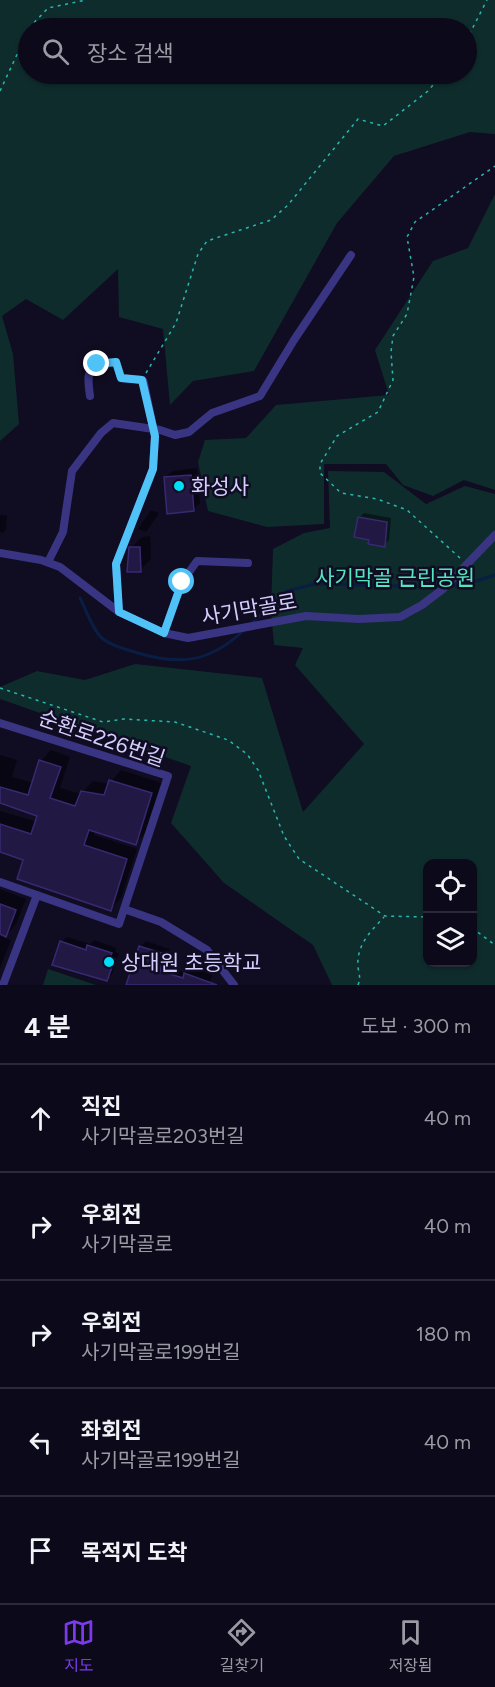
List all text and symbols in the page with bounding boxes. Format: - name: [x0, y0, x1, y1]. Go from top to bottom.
- search box: [18, 18, 477, 84]
- icon: search: [39, 35, 72, 68]
- text: 장소 검색: [87, 40, 173, 67]
- route end: [83, 350, 109, 376]
- place label: 화성사: [191, 474, 249, 499]
- marker: 화성사: [172, 479, 186, 493]
- park label: 사기막골 근린공원: [315, 565, 475, 590]
- route start: [168, 568, 194, 594]
- street label: 사기막골로: [199, 588, 299, 630]
- street label: 순환로226번길: [36, 705, 168, 771]
- map controls: [423, 859, 477, 967]
- button: locate: [423, 859, 477, 913]
- button: layers: [423, 913, 477, 967]
- place label: 상대원 초등학교: [121, 950, 261, 975]
- marker: 상대원 초등학교: [102, 955, 116, 969]
- text: 4 분: [24, 1011, 71, 1043]
- text: 도보 · 300 m: [361, 1014, 471, 1038]
- text: 직진: [81, 1093, 121, 1120]
- icon: ahead: [24, 1102, 57, 1135]
- text: 40 m: [424, 1106, 471, 1130]
- text: 사기막골로203번길: [81, 1124, 245, 1148]
- text: 우회전: [81, 1201, 142, 1228]
- icon: right: [24, 1210, 57, 1243]
- text: 40 m: [424, 1214, 471, 1238]
- text: 사기막골로: [81, 1232, 173, 1256]
- text: 우회전: [81, 1309, 142, 1336]
- icon: right: [24, 1318, 57, 1351]
- text: 180 m: [416, 1322, 471, 1346]
- text: 사기막골로199번길: [81, 1340, 241, 1364]
- text: 좌회전: [81, 1417, 142, 1444]
- icon: left: [24, 1426, 57, 1459]
- text: 40 m: [424, 1430, 471, 1454]
- text: 사기막골로199번길: [81, 1448, 241, 1472]
- icon: arrive: [24, 1534, 57, 1567]
- text: 목적지 도착: [81, 1539, 187, 1566]
- tab: 지도: [62, 1616, 95, 1676]
- tab: 길찾기: [220, 1616, 264, 1676]
- tab: 저장됨: [389, 1616, 433, 1676]

